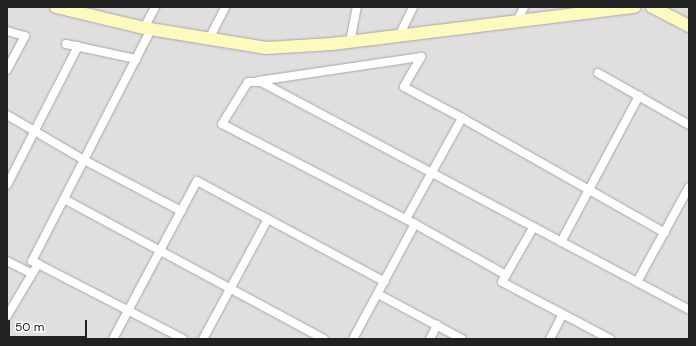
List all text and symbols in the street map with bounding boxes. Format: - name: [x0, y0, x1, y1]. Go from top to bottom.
- scale bar: [10, 312, 89, 338]
- text: 50 m: [15, 319, 44, 335]

